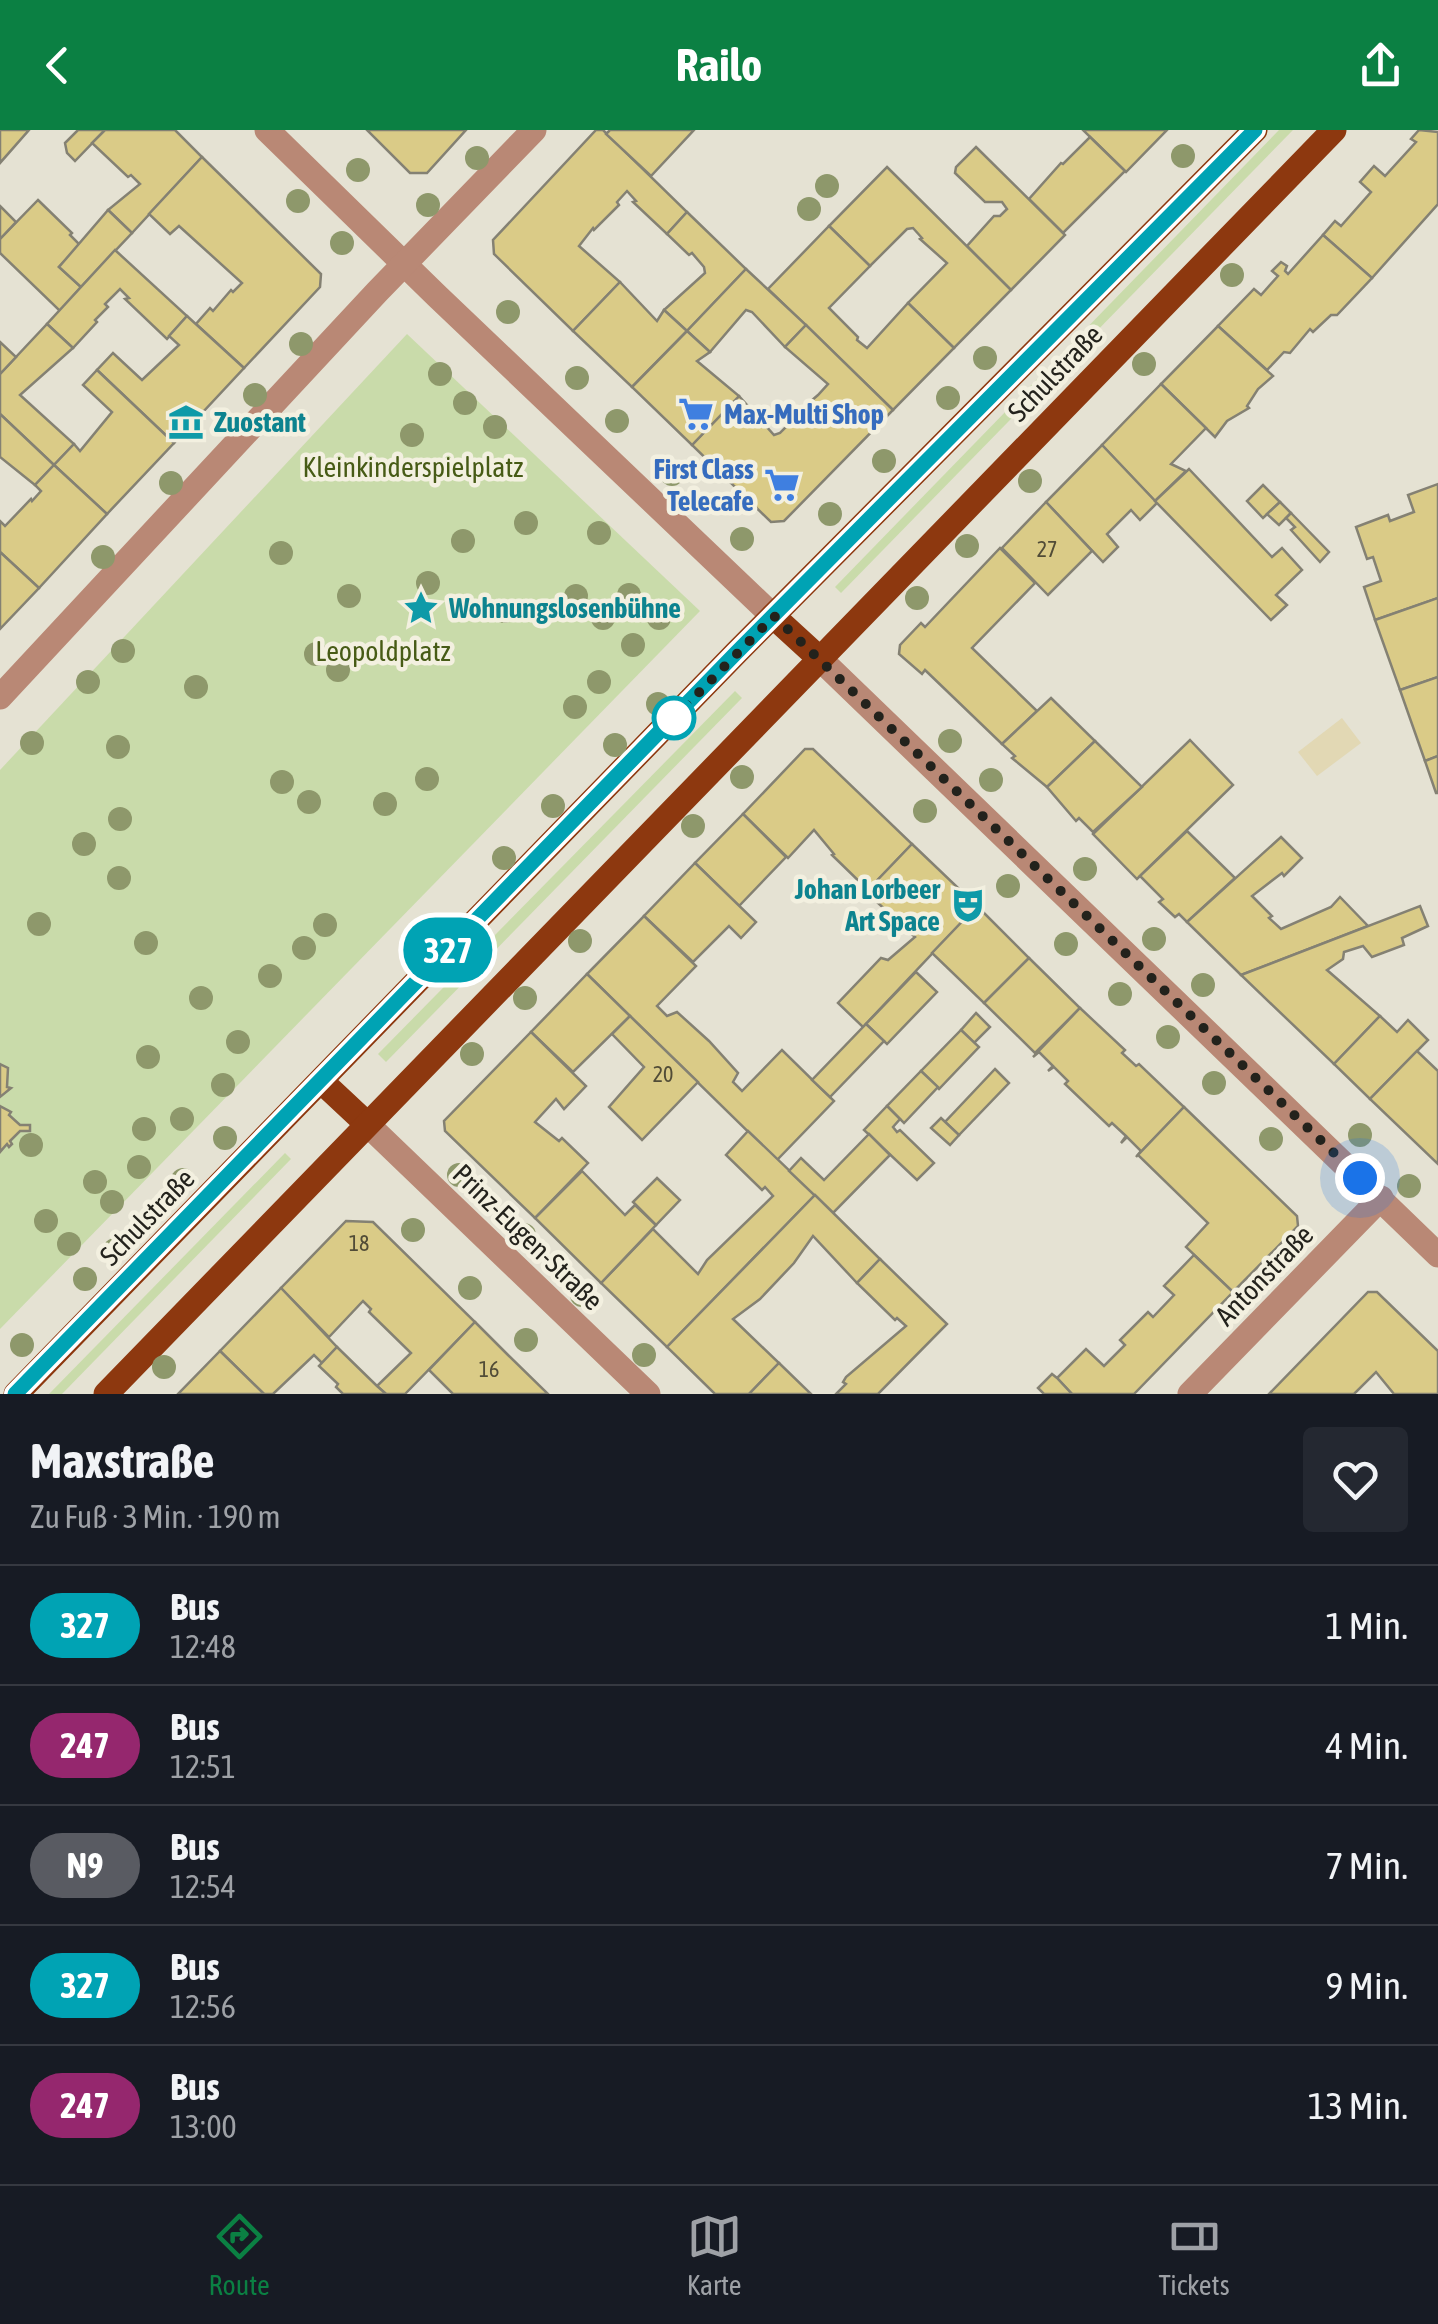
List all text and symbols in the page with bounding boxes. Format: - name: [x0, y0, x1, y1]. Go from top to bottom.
- icon: back: [30, 38, 85, 93]
- icon: share: [1353, 38, 1408, 93]
- text: Railo: [676, 39, 762, 91]
- street label: Schulstraße: [1001, 318, 1109, 428]
- supermarket icon: Max-Multi Shop: [677, 395, 715, 433]
- place label: Max-Multi Shop: [724, 398, 884, 430]
- museum icon: Zuostant: [167, 403, 205, 441]
- place label: Zuostant: [214, 406, 306, 438]
- park label: Kleinkinderspielplatz: [303, 451, 523, 483]
- place label: First Class Telecafe: [653, 453, 754, 517]
- supermarket icon: First Class Telecafe: [763, 466, 801, 504]
- house number: 27: [1037, 536, 1057, 562]
- place icon: Wohnungslosenbühne: [402, 589, 440, 627]
- place label: Wohnungslosenbühne: [448, 592, 681, 624]
- park label: Leopoldplatz: [315, 635, 451, 667]
- unlabelled marker: [653, 697, 695, 739]
- place label: Johan Lorbeer Art Space: [794, 873, 941, 937]
- theatre icon: Johan Lorbeer Art Space: [949, 886, 987, 924]
- line badge: 327: [390, 918, 506, 982]
- text: 327: [423, 930, 473, 970]
- house number: 20: [653, 1061, 673, 1087]
- your location: [1335, 1153, 1385, 1203]
- street label: Prinz-Eugen-Straße: [446, 1158, 610, 1316]
- street label: Schulstraße: [93, 1162, 201, 1272]
- street label: Antonstraße: [1209, 1218, 1319, 1332]
- house number: 18: [349, 1230, 369, 1256]
- house number: 16: [479, 1356, 499, 1382]
- button: heart: [1303, 1427, 1408, 1532]
- text: Maxstraße: [30, 1433, 215, 1488]
- text: Zu Fuß · 3 Min. · 190 m: [30, 1498, 281, 1535]
- text: Bus: [170, 1585, 220, 1628]
- text: 1 Min.: [1326, 1604, 1408, 1647]
- text: 327: [60, 1605, 110, 1645]
- text: 12:48: [170, 1628, 236, 1665]
- text: Bus: [170, 1705, 220, 1748]
- text: 4 Min.: [1326, 1724, 1408, 1767]
- text: 247: [60, 1725, 110, 1765]
- text: 12:51: [170, 1748, 236, 1785]
- text: Bus: [170, 1825, 220, 1868]
- text: 7 Min.: [1326, 1844, 1408, 1887]
- text: N9: [66, 1845, 104, 1885]
- text: 12:54: [170, 1868, 236, 1905]
- text: Bus: [170, 1945, 220, 1988]
- text: 9 Min.: [1326, 1964, 1408, 2007]
- text: 327: [60, 1965, 110, 2005]
- text: 12:56: [170, 1988, 236, 2025]
- text: Bus: [170, 2065, 220, 2108]
- text: 13 Min.: [1308, 2084, 1408, 2127]
- text: 247: [60, 2085, 110, 2125]
- text: 13:00: [170, 2108, 237, 2145]
- tab: Route: [208, 2209, 270, 2301]
- tab: Karte: [687, 2209, 742, 2301]
- tab: Tickets: [1159, 2209, 1230, 2301]

